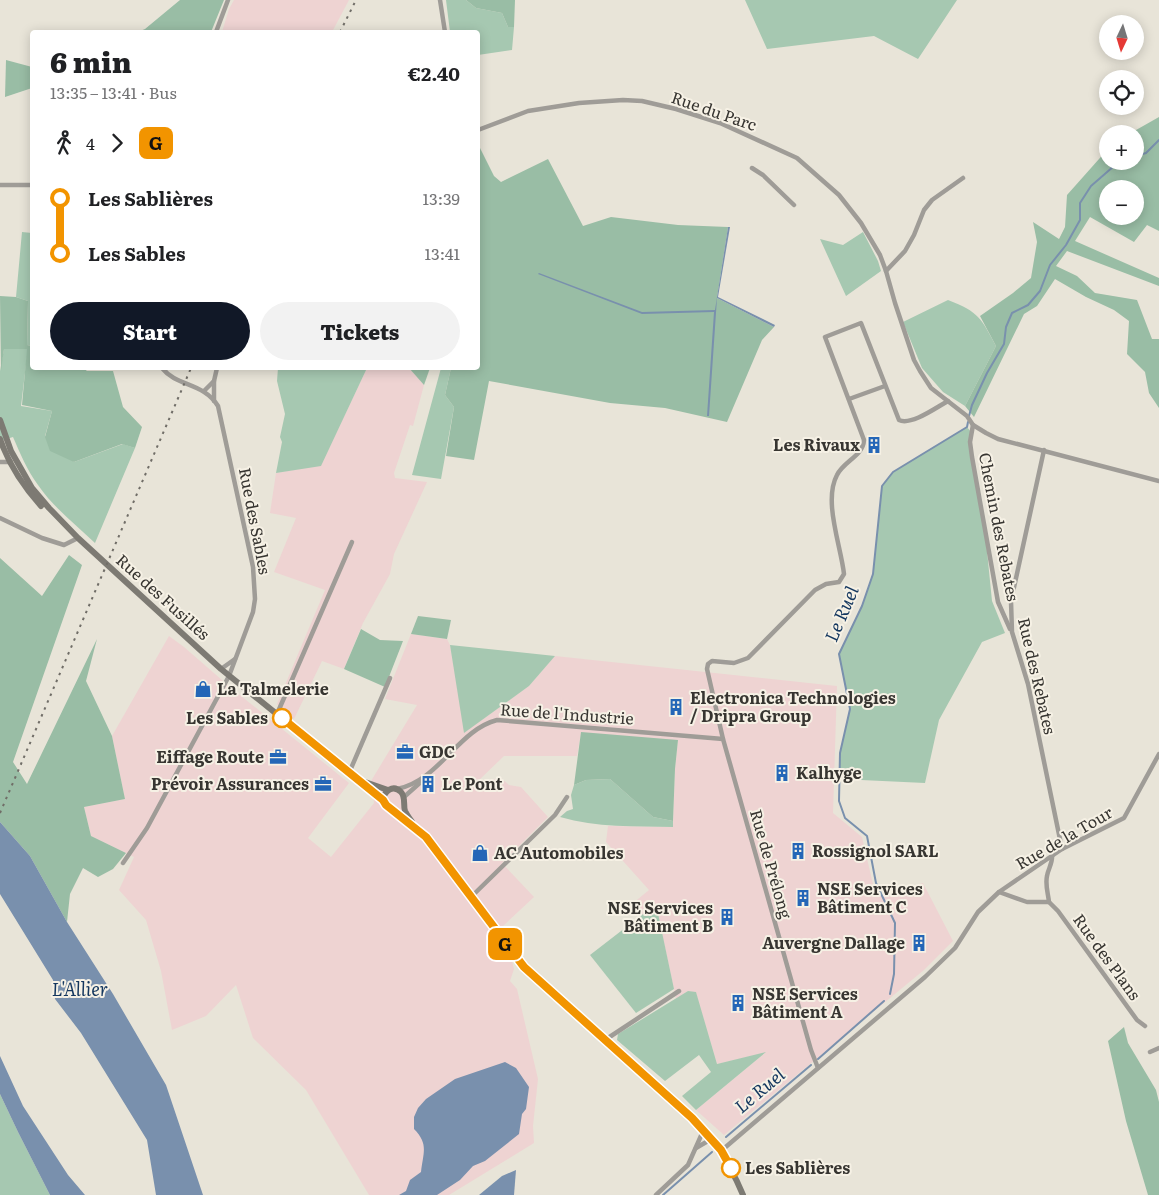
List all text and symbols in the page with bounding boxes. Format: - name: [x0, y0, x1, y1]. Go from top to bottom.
- north arrow: [1099, 15, 1144, 60]
- map controls: [1099, 15, 1144, 225]
- text: 6 min: [50, 40, 132, 82]
- text: €2.40: [408, 59, 460, 87]
- button: locate: [1099, 70, 1144, 115]
- text: 13:35 – 13:41 · Bus: [50, 80, 177, 104]
- street label: Rue du Parc: [668, 84, 760, 136]
- button: +: [1099, 125, 1144, 170]
- icon: walk: [50, 129, 78, 157]
- icon: forward: [103, 129, 131, 157]
- text: G: [149, 129, 163, 156]
- text: 4: [86, 131, 95, 155]
- button: −: [1099, 180, 1144, 225]
- text: Les Sablières: [88, 184, 213, 212]
- text: 13:39: [423, 186, 460, 210]
- text: Les Sables: [88, 239, 185, 267]
- text: 13:41: [424, 241, 460, 265]
- button: Start: [50, 302, 250, 360]
- button: Tickets: [260, 302, 460, 360]
- place label: Les Rivaux: [773, 432, 860, 456]
- building icon: Les Rivaux: [864, 435, 884, 455]
- street label: Chemin des Rebates: [974, 450, 1026, 603]
- street label: Rue des Sables: [234, 465, 278, 576]
- street label: Rue des Fusillés: [112, 548, 216, 645]
- water label: Le Ruel: [817, 581, 865, 645]
- street label: Rue des Rebates: [1013, 615, 1063, 737]
- place label: La Talmelerie: [217, 676, 329, 700]
- shop icon: La Talmelerie: [193, 679, 213, 699]
- place label: Electronica Technologies / Dripra Group: [690, 685, 896, 727]
- street label: Rue de l'Industrie: [499, 696, 635, 730]
- building icon: Electronica Technologies / Dripra Group: [666, 697, 686, 717]
- place label: Les Sables: [186, 705, 268, 729]
- marker: Les Sables: [272, 708, 292, 728]
- place label: GDC: [419, 739, 455, 763]
- office icon: GDC: [395, 742, 415, 762]
- place label: Eiffage Route: [156, 744, 264, 768]
- office icon: Eiffage Route: [268, 747, 288, 767]
- place label: Kalhyge: [796, 760, 862, 784]
- building icon: Kalhyge: [772, 763, 792, 783]
- place label: Prévoir Assurances: [151, 771, 309, 795]
- place label: Le Pont: [442, 771, 502, 795]
- office icon: Prévoir Assurances: [313, 774, 333, 794]
- building icon: Le Pont: [418, 774, 438, 794]
- street label: Rue de la Tour: [1010, 799, 1117, 875]
- street label: Rue de Prélong: [745, 806, 799, 921]
- place label: Rossignol SARL: [812, 838, 939, 862]
- place label: AC Automobiles: [494, 840, 623, 864]
- building icon: Rossignol SARL: [788, 841, 808, 861]
- shop icon: AC Automobiles: [470, 843, 490, 863]
- place label: NSE Services Bâtiment C: [817, 876, 923, 918]
- building icon: NSE Services Bâtiment C: [793, 888, 813, 908]
- place label: NSE Services Bâtiment B: [607, 895, 713, 937]
- building icon: NSE Services Bâtiment B: [717, 907, 737, 927]
- street label: Rue des Plans: [1068, 908, 1147, 1005]
- line badge: G: [489, 928, 521, 960]
- text: G: [498, 930, 512, 957]
- place label: Auvergne Dallage: [762, 930, 905, 954]
- building icon: Auvergne Dallage: [909, 933, 929, 953]
- water label: L'Allier: [52, 975, 108, 1002]
- place label: NSE Services Bâtiment A: [752, 981, 858, 1023]
- building icon: NSE Services Bâtiment A: [728, 993, 748, 1013]
- water label: Le Ruel: [728, 1060, 791, 1119]
- place label: Les Sablières: [745, 1155, 850, 1179]
- marker: Les Sablières: [721, 1158, 741, 1178]

